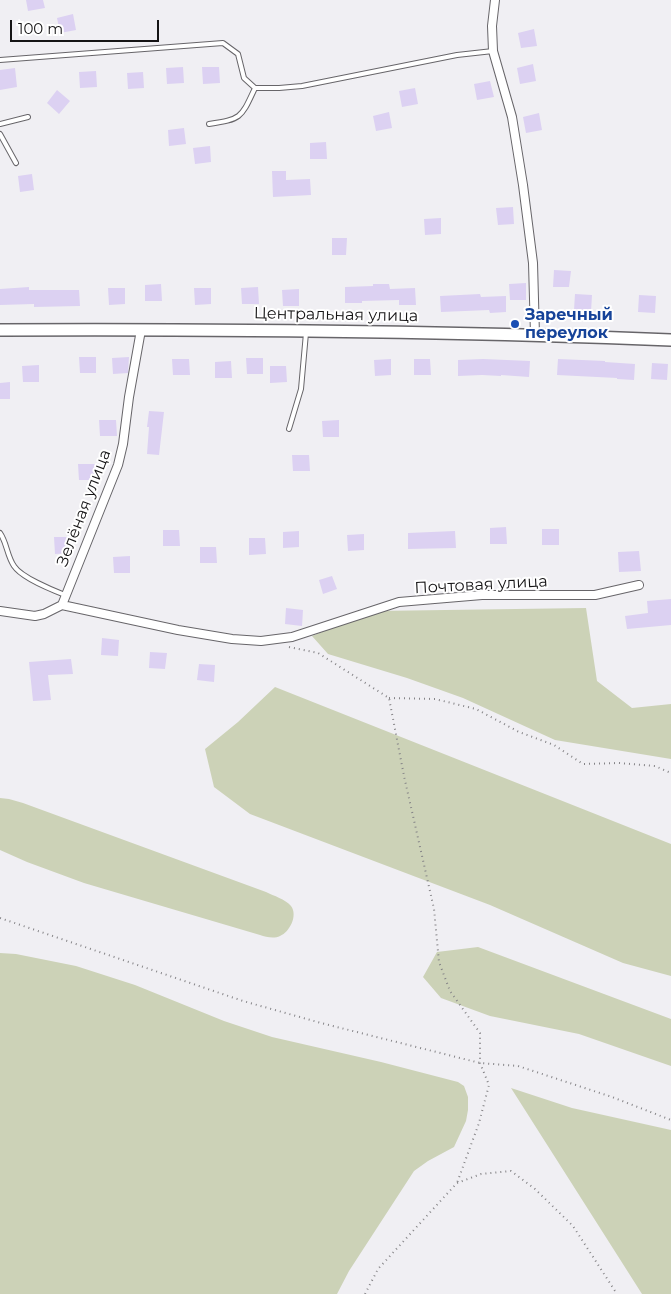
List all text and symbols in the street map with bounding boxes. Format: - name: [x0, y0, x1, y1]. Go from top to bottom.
- scale bar: [12, 10, 161, 42]
- text: 100 m: [18, 19, 63, 38]
- street label: Центральная улица: [254, 304, 418, 326]
- place label: Заречный переулок: [525, 305, 613, 343]
- marker: Заречный переулок: [509, 318, 521, 330]
- street label: Зелёная улица: [53, 447, 115, 569]
- street label: Почтовая улица: [414, 572, 548, 598]

